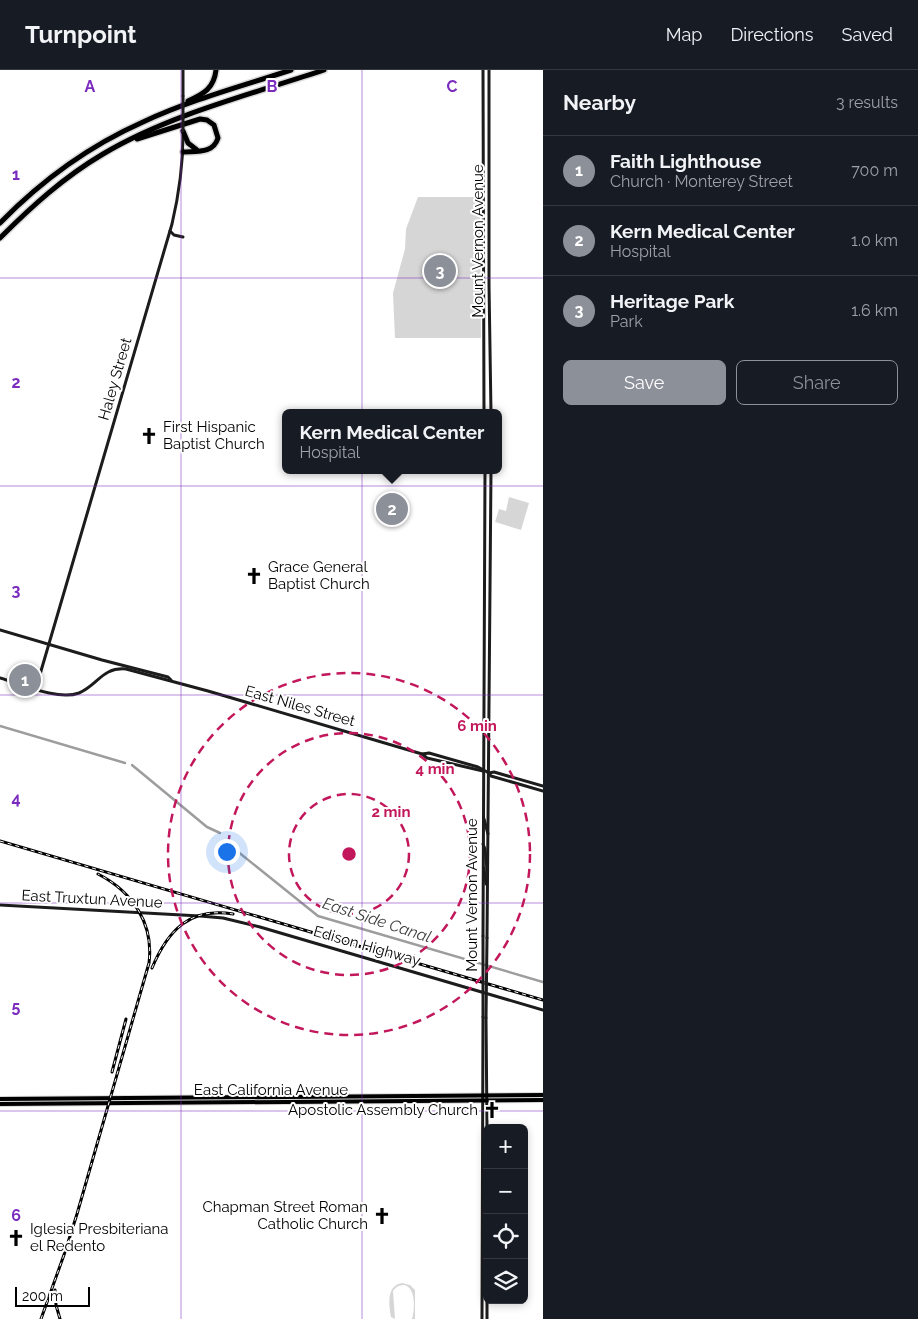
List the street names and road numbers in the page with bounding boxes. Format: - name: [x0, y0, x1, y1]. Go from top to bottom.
- street label: Mount Vernon Avenue: [469, 164, 487, 318]
- street label: Haley Street: [95, 336, 135, 422]
- street label: East Niles Street: [243, 682, 357, 730]
- street label: Mount Vernon Avenue: [463, 818, 481, 972]
- street label: East Truxtun Avenue: [21, 886, 163, 912]
- street label: Edison Highway: [311, 922, 423, 970]
- street label: East California Avenue: [194, 1081, 348, 1099]

